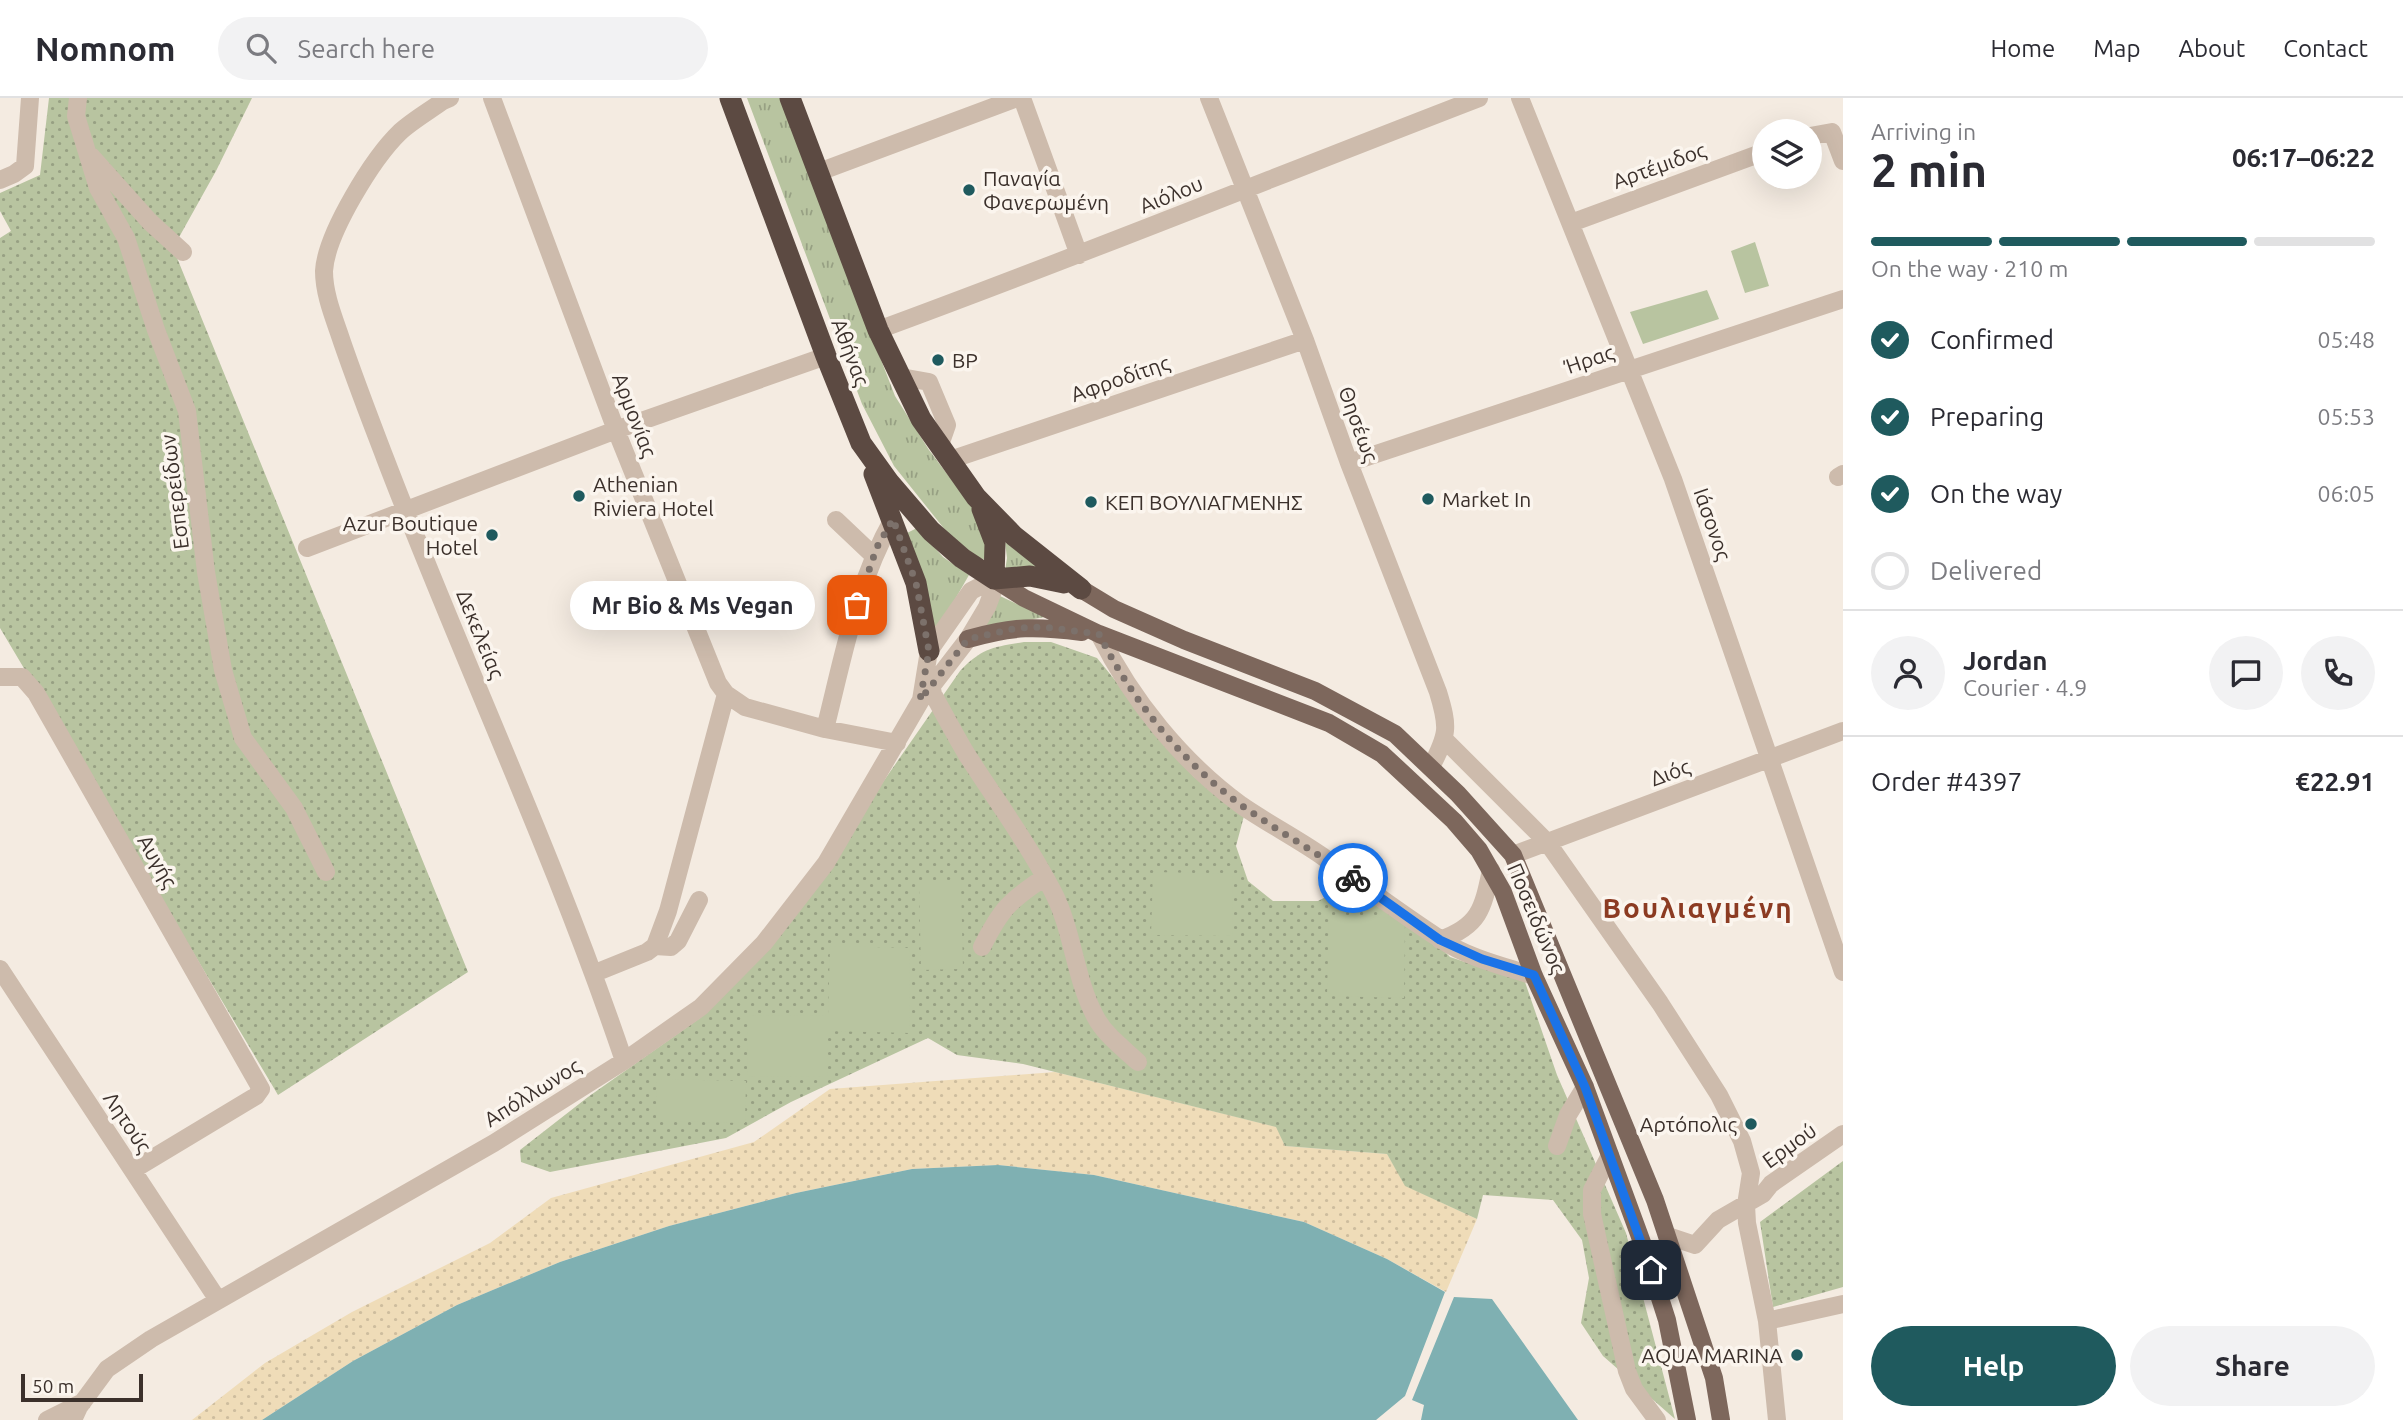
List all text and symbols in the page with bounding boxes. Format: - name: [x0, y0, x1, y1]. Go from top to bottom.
- search box: [218, 17, 708, 80]
- icon: search: [242, 29, 280, 67]
- text: Nomnom: [35, 30, 176, 67]
- text: Search here: [298, 34, 435, 63]
- text: Home: [1990, 35, 2055, 62]
- text: Map: [2093, 35, 2140, 62]
- text: About: [2178, 35, 2245, 62]
- text: Contact: [2283, 35, 2368, 62]
- map controls: [1752, 119, 1822, 189]
- button: layers: [1752, 119, 1822, 189]
- text: Arriving in: [1871, 119, 1976, 144]
- street label: Αρτέμιδος: [1609, 137, 1709, 193]
- text: 06:17–06:22: [2232, 143, 2375, 172]
- text: 2 min: [1871, 144, 1987, 196]
- place label: Παναγία Φανερωμένη: [983, 166, 1109, 214]
- street label: Αιόλου: [1136, 170, 1206, 218]
- marker: Παναγία Φανερωμένη: [961, 182, 977, 198]
- text: On the way · 210 m: [1871, 256, 2068, 281]
- street label: Αθήνας: [827, 315, 875, 389]
- icon: check: [1871, 321, 1909, 359]
- text: Confirmed: [1930, 325, 2054, 354]
- text: 05:48: [2317, 327, 2375, 352]
- street label: Ήρας: [1560, 339, 1617, 379]
- place label: BP: [952, 348, 978, 372]
- street label: Αφροδίτης: [1068, 350, 1173, 406]
- marker: BP: [930, 352, 946, 368]
- street label: Αρμονίας: [608, 370, 662, 461]
- street label: Θησέως: [1334, 383, 1384, 465]
- icon: check: [1871, 398, 1909, 436]
- text: Preparing: [1930, 402, 2044, 431]
- text: 05:53: [2317, 404, 2375, 429]
- street label: Εσπερείδων: [155, 433, 193, 551]
- place label: Athenian Riviera Hotel: [593, 472, 714, 520]
- icon: check: [1871, 475, 1909, 513]
- text: On the way: [1930, 479, 2062, 508]
- text: 06:05: [2317, 481, 2375, 506]
- street label: Ιάσονος: [1689, 485, 1737, 564]
- place label: Market In: [1442, 487, 1531, 511]
- marker: Athenian Riviera Hotel: [571, 488, 587, 504]
- place label: ΚΕΠ ΒΟΥΛΙΑΓΜΕΝΗΣ: [1105, 490, 1303, 514]
- marker: Market In: [1420, 491, 1436, 507]
- marker: ΚΕΠ ΒΟΥΛΙΑΓΜΕΝΗΣ: [1083, 494, 1099, 510]
- place label: Azur Boutique Hotel: [343, 511, 478, 559]
- marker: Azur Boutique Hotel: [484, 527, 500, 543]
- text: Delivered: [1930, 556, 2042, 585]
- pin: [827, 575, 887, 635]
- callout: Mr Bio & Ms Vegan: [570, 580, 815, 630]
- street label: Δεκελείας: [452, 586, 510, 683]
- icon: bag: [838, 586, 876, 624]
- text: Mr Bio & Ms Vegan: [591, 593, 794, 618]
- button: person: [1871, 636, 1945, 710]
- button: chat: [2209, 636, 2283, 710]
- button: phone: [2301, 636, 2375, 710]
- text: Jordan: [1963, 646, 2048, 675]
- text: Courier · 4.9: [1963, 675, 2087, 700]
- street label: Διός: [1647, 754, 1694, 790]
- text: Order #4397: [1871, 767, 2022, 796]
- text: €22.91: [2295, 767, 2375, 796]
- street label: Αυγής: [133, 830, 183, 892]
- courier: [1318, 843, 1388, 913]
- icon: bike: [1334, 859, 1372, 897]
- street label: Ποσειδώνος: [1503, 859, 1571, 977]
- district label: Βουλιαγμένη: [1602, 892, 1794, 923]
- street label: Απόλλωνος: [479, 1053, 585, 1131]
- street label: Λητούς: [99, 1087, 157, 1157]
- place label: Αρτόπολις: [1640, 1112, 1737, 1136]
- marker: Αρτόπολις: [1743, 1116, 1759, 1132]
- street label: Ερμού: [1757, 1117, 1821, 1173]
- pin: [1621, 1240, 1681, 1300]
- icon: home: [1632, 1251, 1670, 1289]
- button: Help: [1871, 1326, 2116, 1406]
- button: Share: [2130, 1326, 2375, 1406]
- place label: AQUA MARINA: [1641, 1343, 1783, 1367]
- marker: AQUA MARINA: [1789, 1347, 1805, 1363]
- scale bar: [21, 1371, 144, 1403]
- text: 50 m: [32, 1375, 74, 1397]

